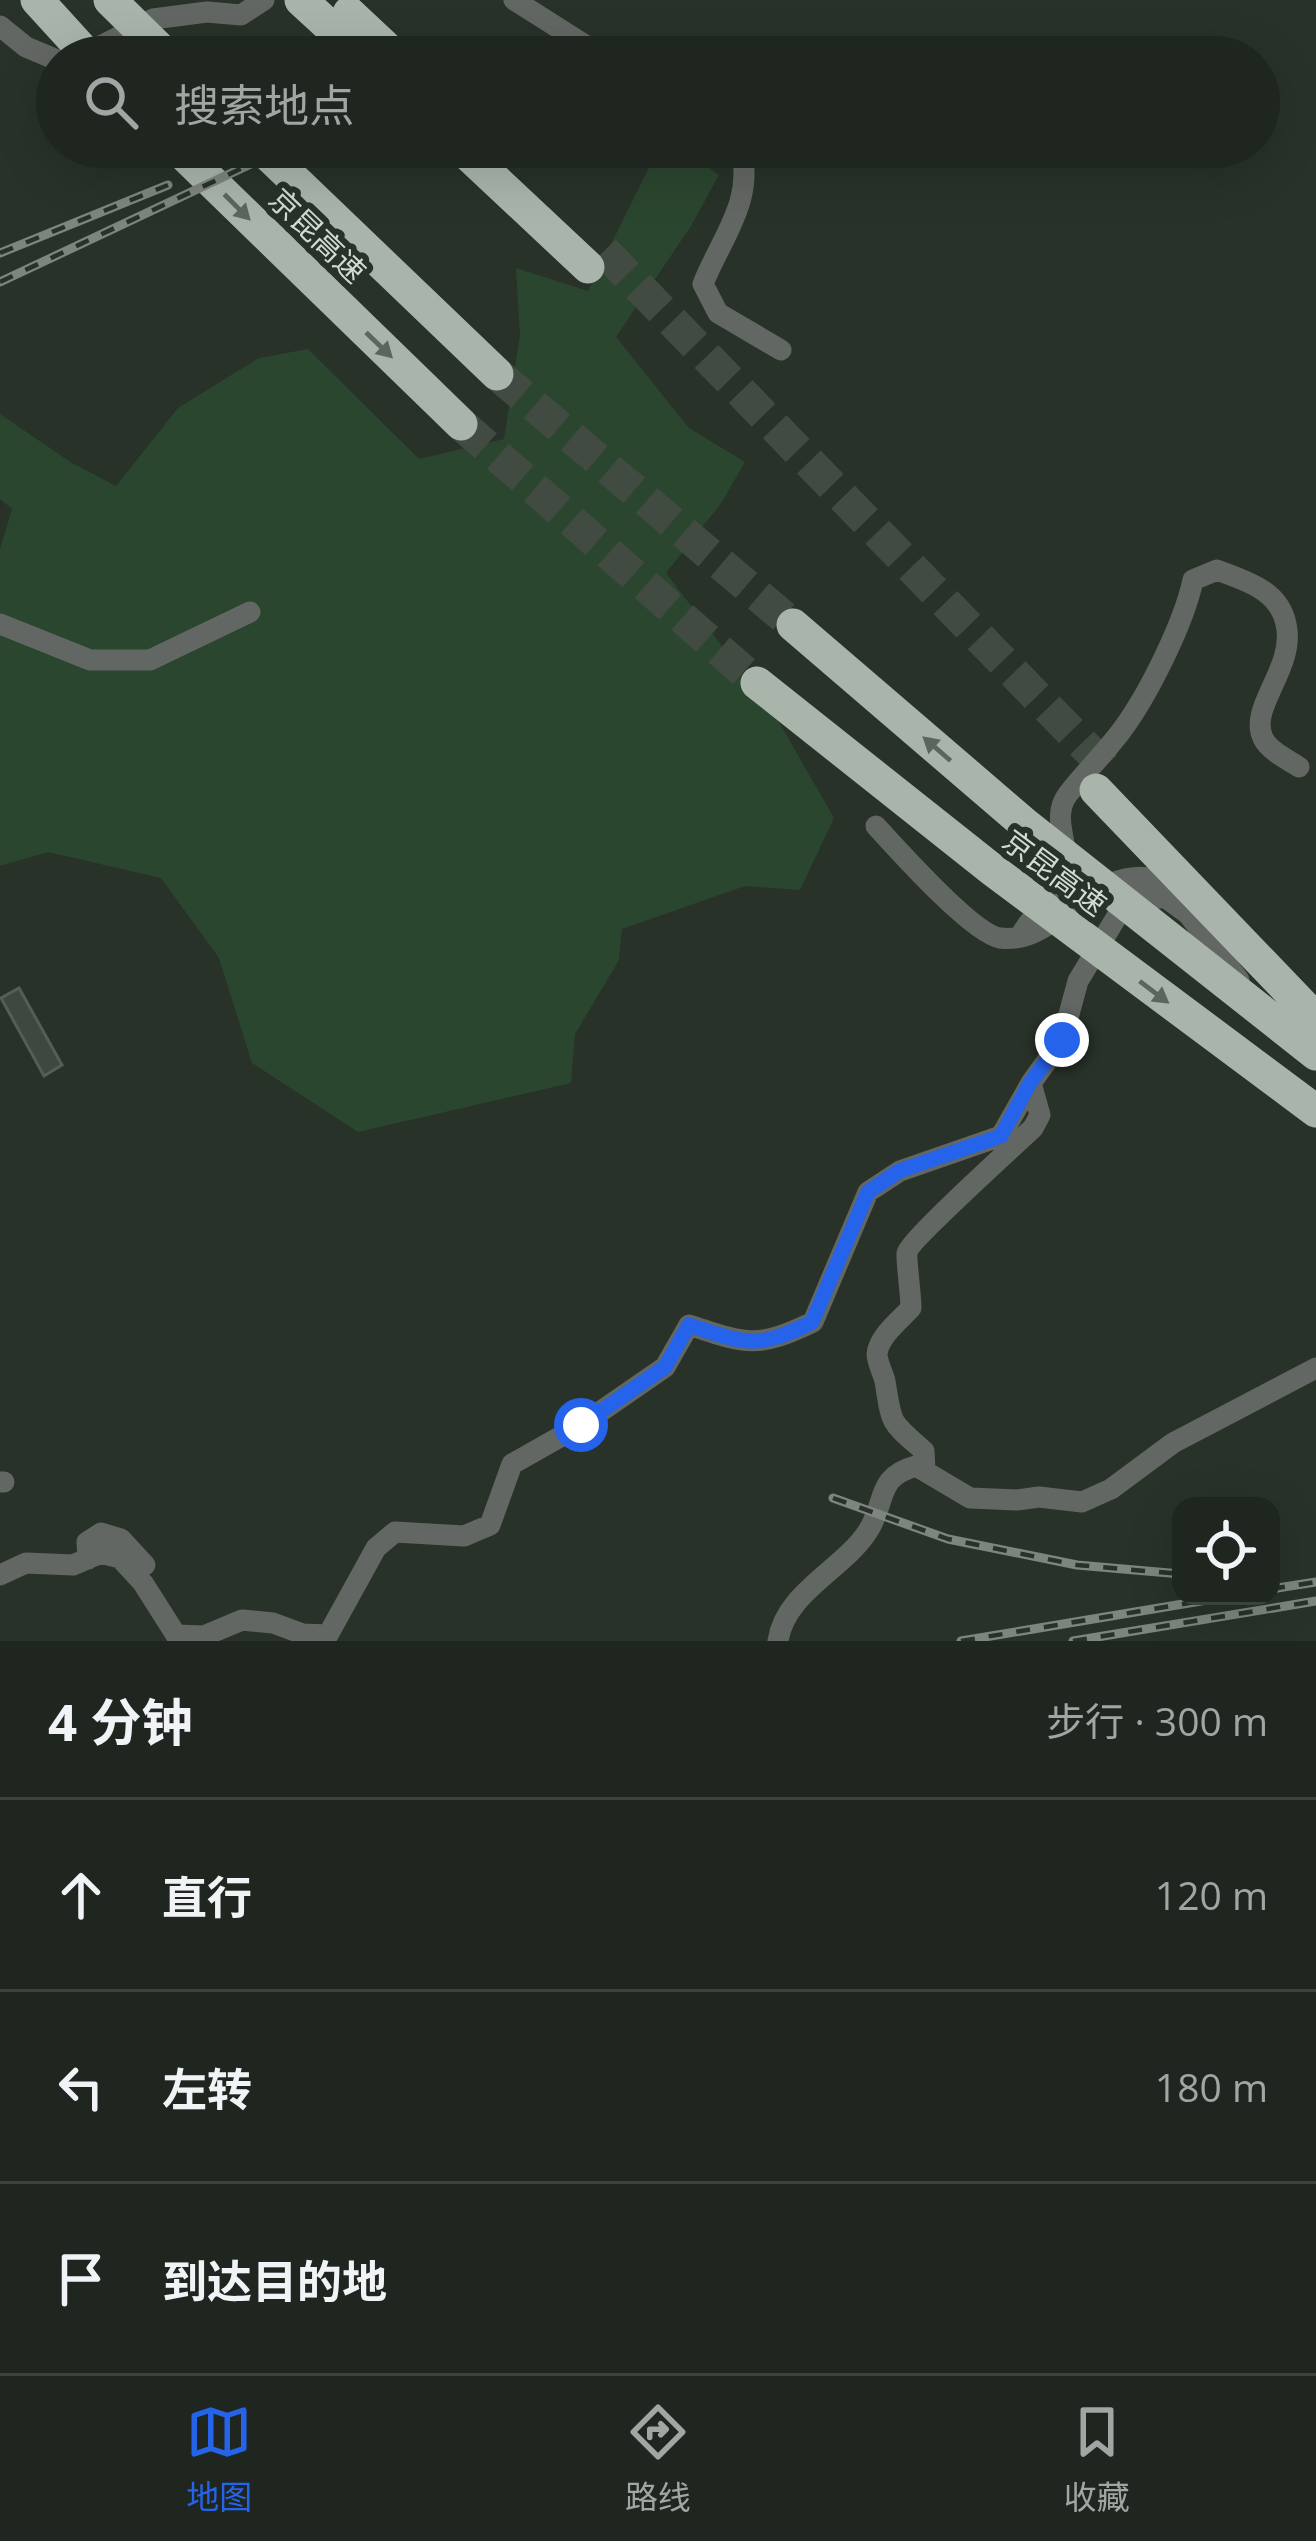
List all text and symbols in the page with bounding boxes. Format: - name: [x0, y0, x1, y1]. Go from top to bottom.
- search box: [36, 36, 1280, 168]
- icon: search: [78, 69, 144, 135]
- text: 搜索地点: [174, 74, 354, 135]
- street label: 京昆高速: [261, 179, 375, 291]
- one-way arrow: [222, 192, 251, 220]
- one-way arrow: [364, 331, 393, 359]
- one-way arrow: [922, 736, 952, 762]
- street label: 京昆高速: [995, 820, 1115, 924]
- one-way arrow: [1138, 979, 1169, 1004]
- route end: [1035, 1013, 1089, 1067]
- route start: [554, 1398, 608, 1452]
- map controls: [1172, 1497, 1280, 1605]
- button: locate: [1172, 1497, 1280, 1605]
- text: 4 分钟: [48, 1686, 192, 1756]
- text: 步行 · 300 m: [1046, 1694, 1268, 1747]
- icon: ahead: [48, 1862, 114, 1928]
- text: 直行: [162, 1866, 252, 1927]
- text: 120 m: [1155, 1868, 1268, 1921]
- icon: left: [48, 2054, 114, 2120]
- text: 左转: [162, 2058, 252, 2119]
- text: 180 m: [1155, 2060, 1268, 2113]
- icon: arrive: [48, 2246, 114, 2312]
- text: 到达目的地: [162, 2250, 387, 2311]
- tab: 地图: [186, 2399, 252, 2519]
- tab: 路线: [625, 2399, 691, 2519]
- tab: 收藏: [1064, 2399, 1130, 2519]

